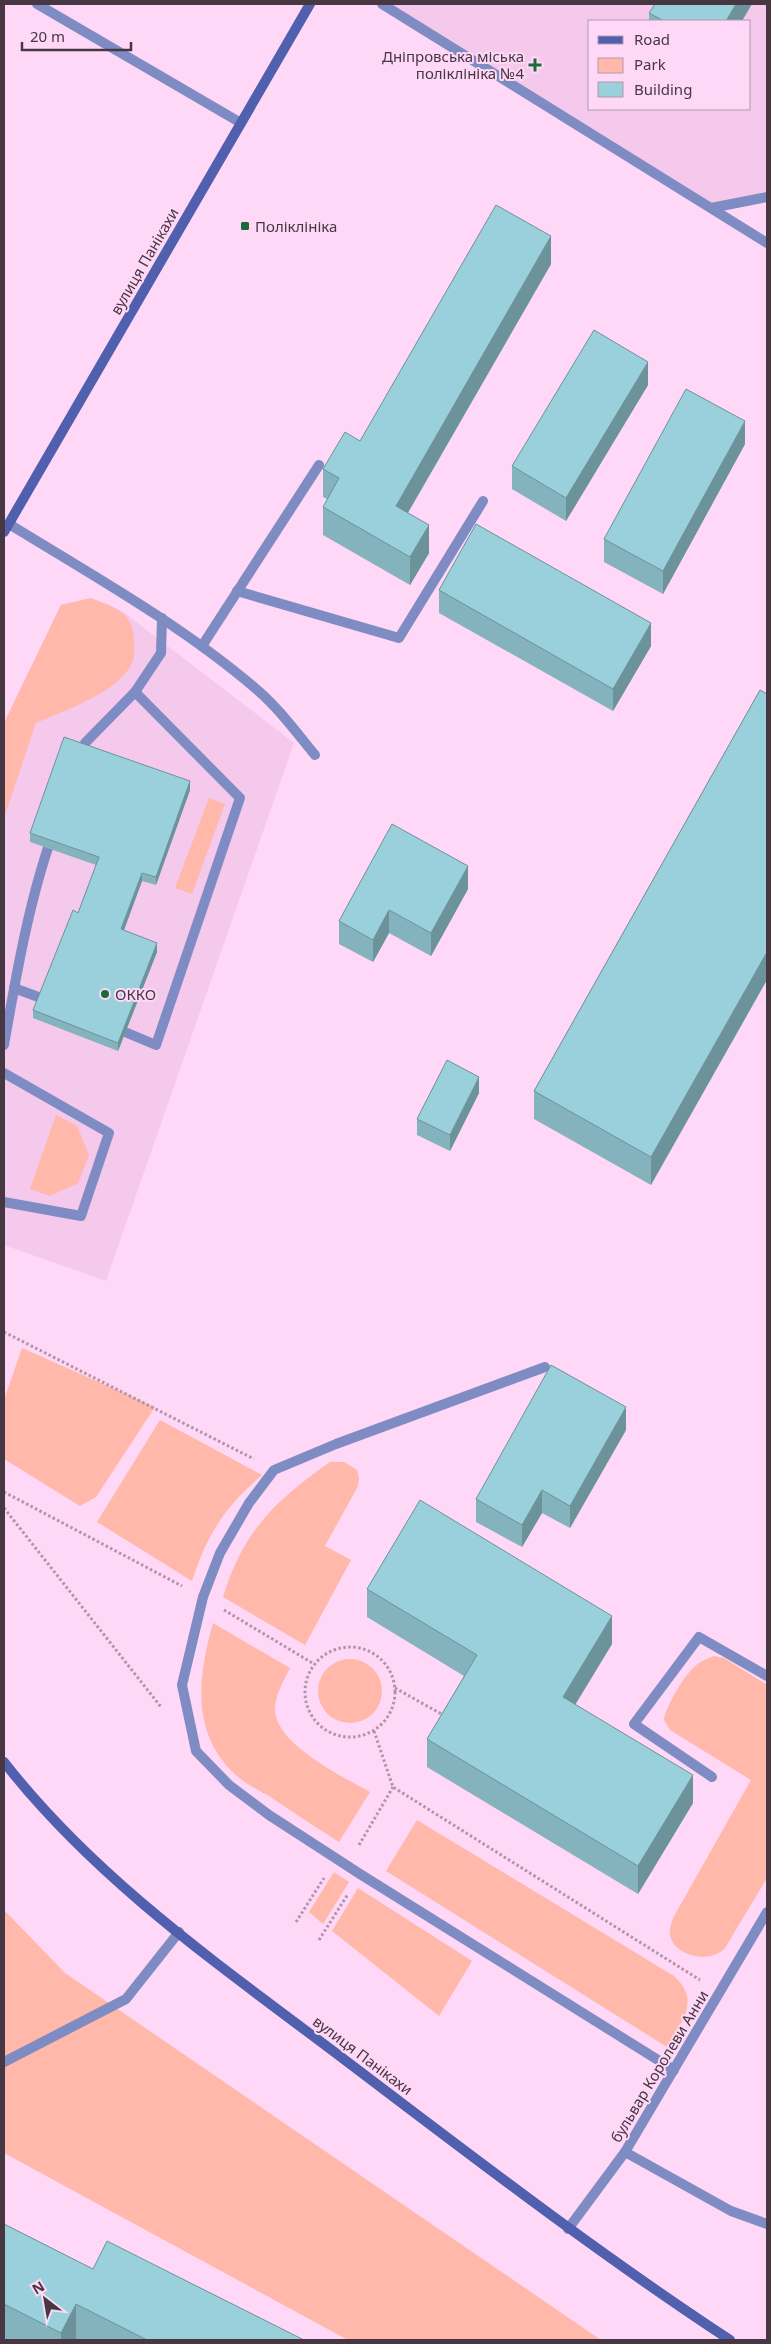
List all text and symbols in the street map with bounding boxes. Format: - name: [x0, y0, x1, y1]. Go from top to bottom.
- scale bar: [22, 20, 131, 52]
- legend: [588, 20, 751, 110]
- text: 20 m: [30, 26, 65, 46]
- text: Road: [634, 29, 670, 49]
- place label: Дніпровська міська поліклініка №4: [382, 46, 524, 83]
- text: Park: [634, 54, 666, 74]
- marker: Дніпровська міська поліклініка №4: [528, 58, 542, 72]
- text: Building: [634, 79, 692, 99]
- street label: вулиця Панікахи: [105, 204, 183, 318]
- place label: Поліклініка: [255, 216, 337, 236]
- marker: Поліклініка: [239, 220, 251, 232]
- place label: ОККО: [115, 984, 156, 1004]
- marker: ОККО: [99, 988, 111, 1000]
- street label: бульвар Королеви Анни: [606, 1986, 712, 2146]
- street label: вулиця Панікахи: [309, 2011, 417, 2099]
- north arrow: [20, 2274, 70, 2324]
- text: N: [28, 2276, 48, 2299]

